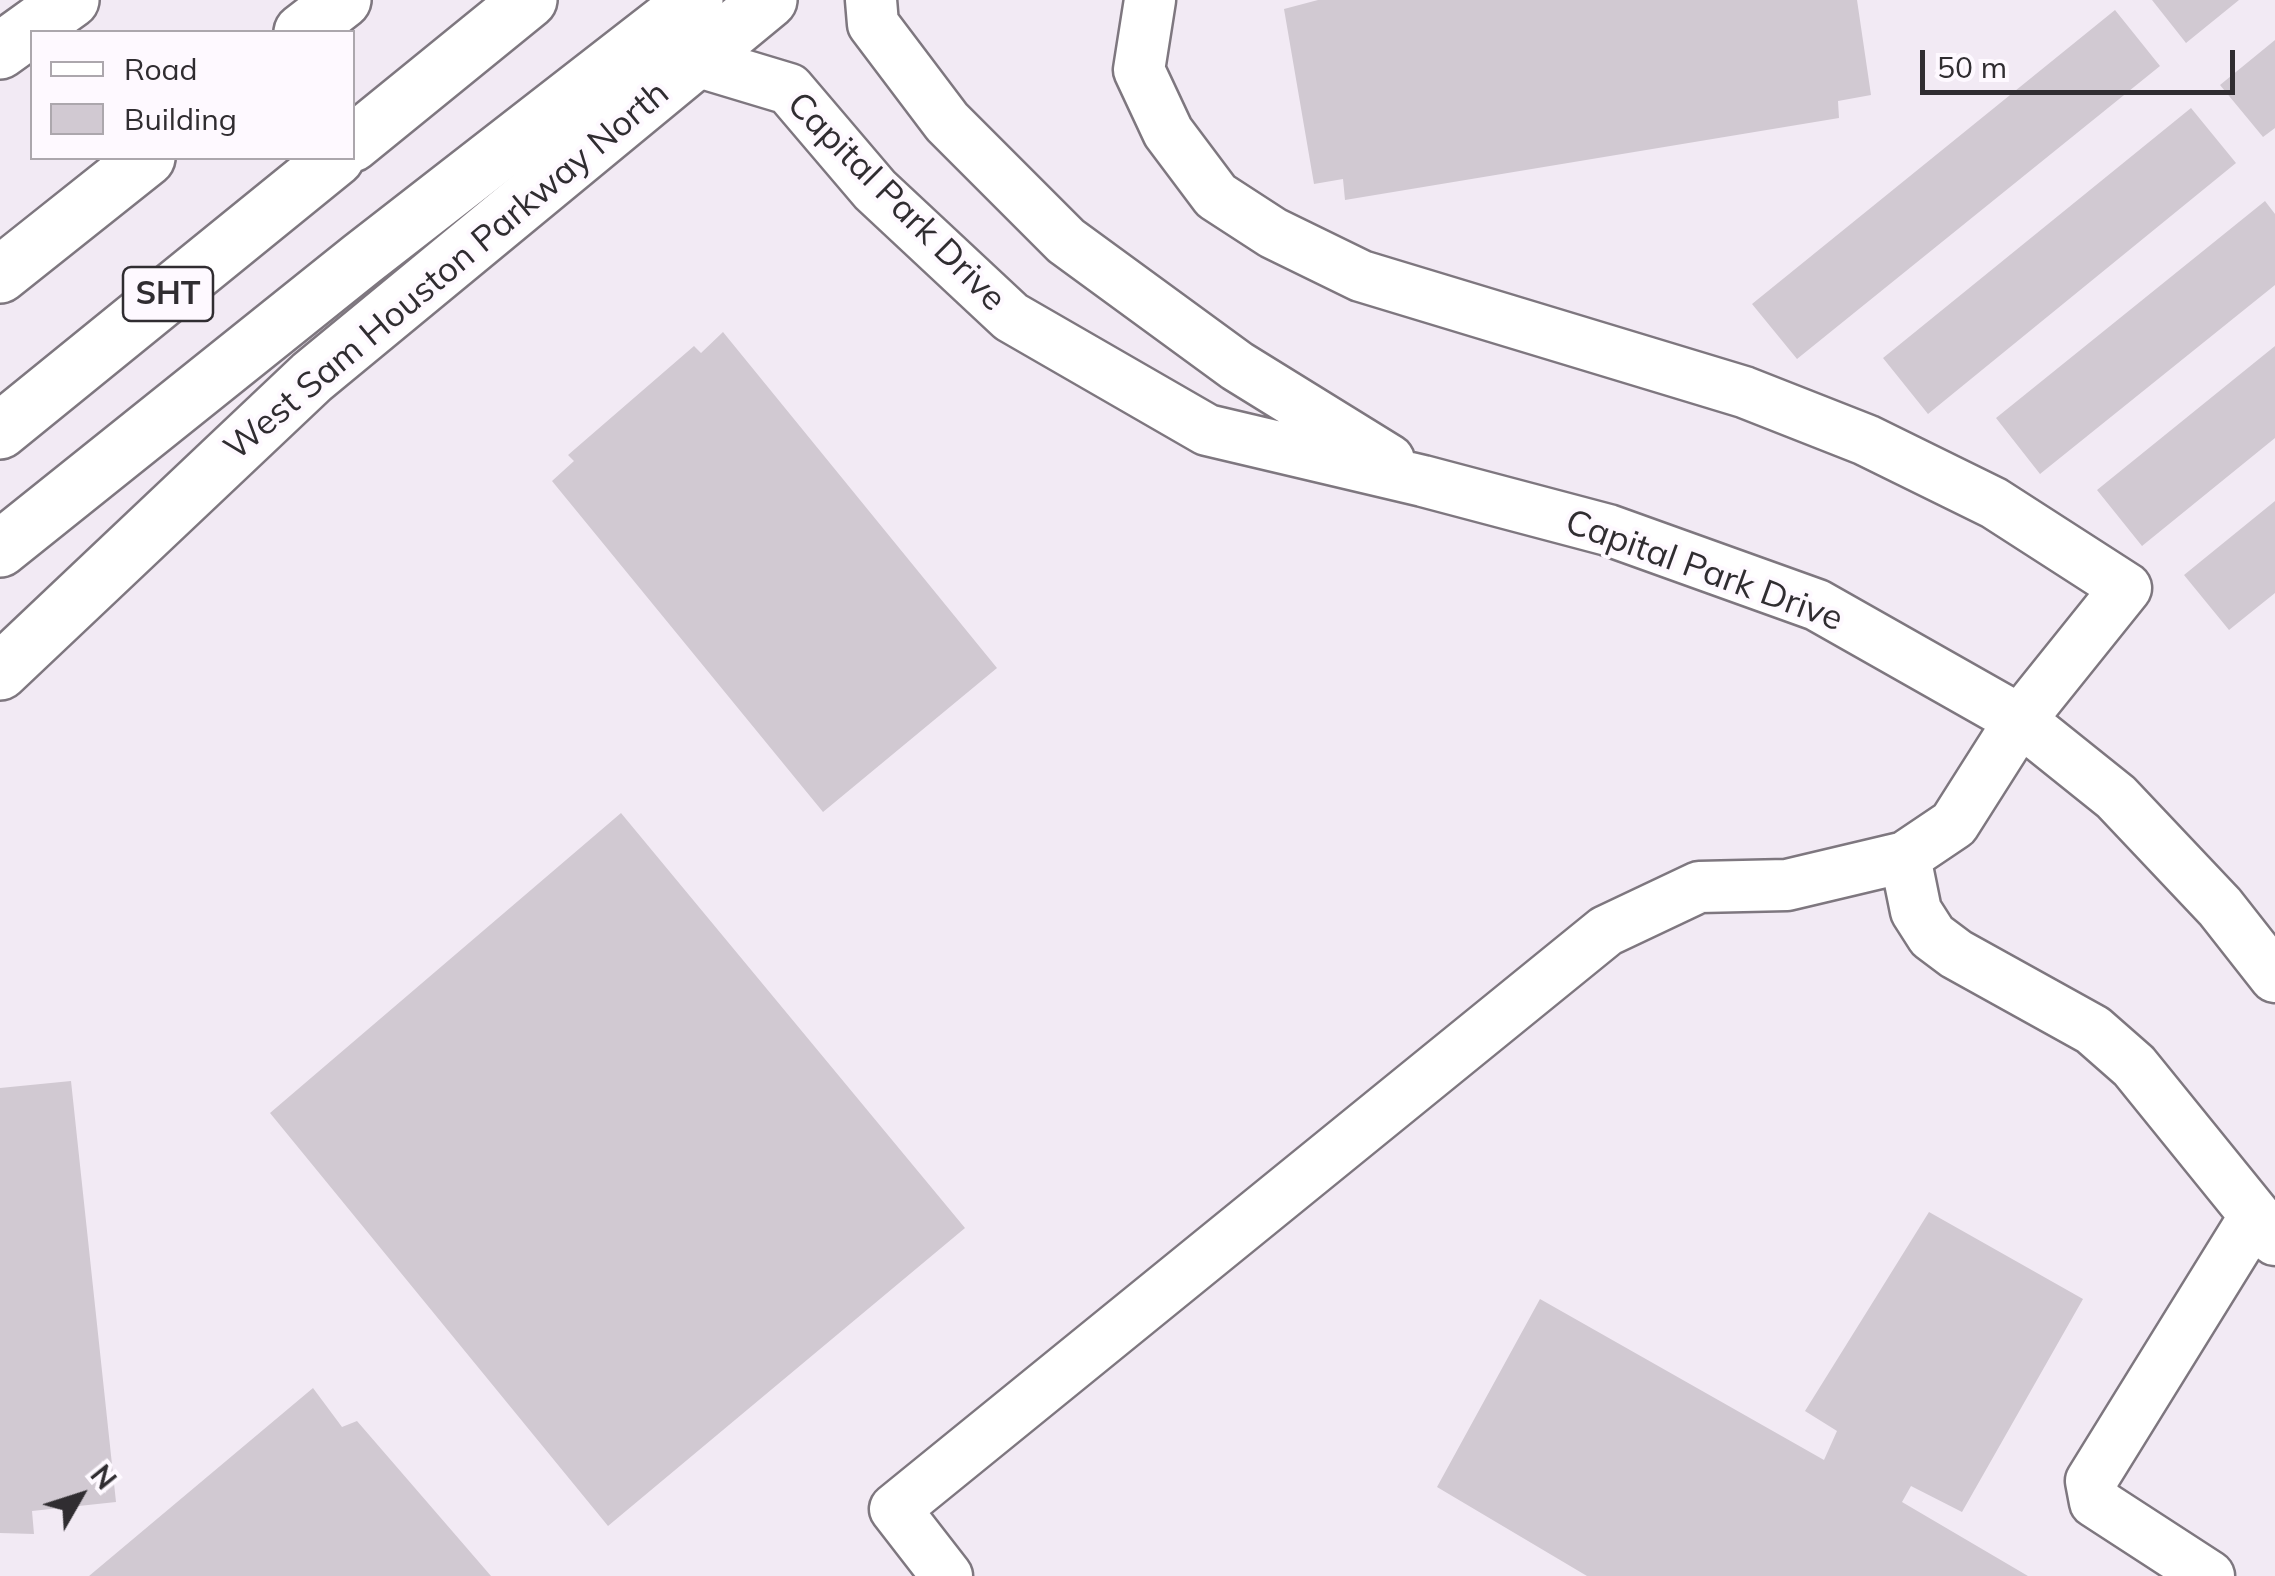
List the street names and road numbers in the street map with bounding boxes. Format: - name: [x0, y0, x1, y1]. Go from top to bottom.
- street label: West Sam Houston Parkway North: [216, 73, 678, 469]
- street label: Capital Park Drive: [778, 84, 1014, 320]
- road number: SHT: [123, 267, 213, 321]
- street label: Capital Park Drive: [1560, 501, 1848, 641]

